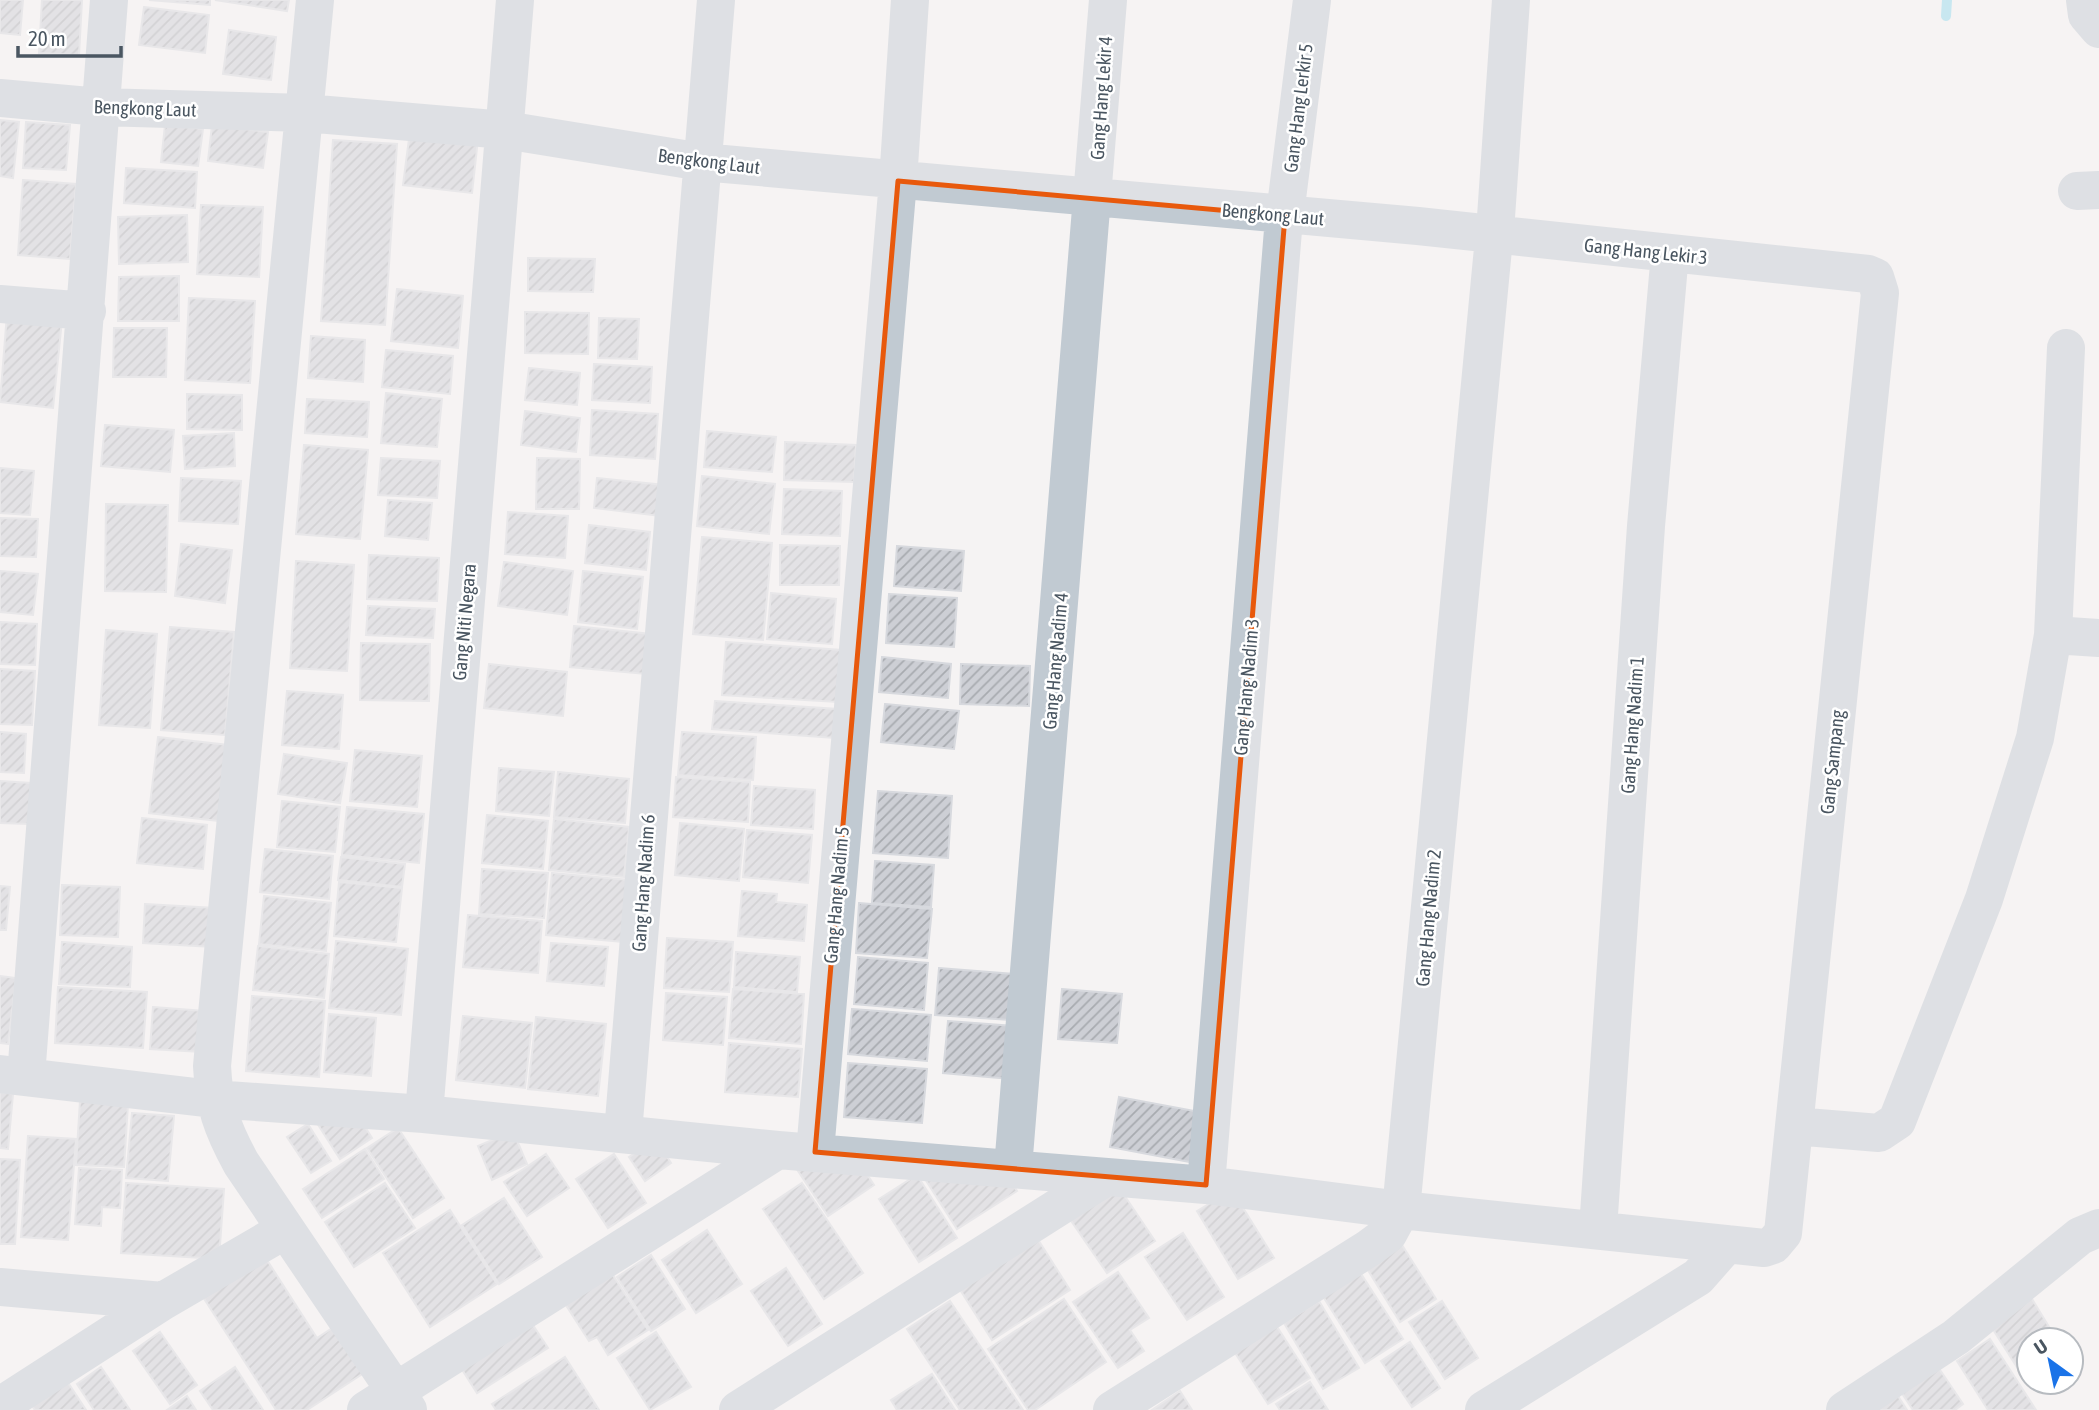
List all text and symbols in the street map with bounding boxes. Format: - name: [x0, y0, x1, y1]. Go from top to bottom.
- scale bar: [18, 14, 121, 58]
- text: 20 m: [28, 26, 66, 50]
- street label: Gang Hang Lekir 4: [1086, 35, 1116, 161]
- street label: Gang Hang Lerkir 5: [1279, 42, 1317, 174]
- street label: Bengkong Laut: [93, 95, 197, 121]
- street label: Bengkong Laut: [657, 144, 761, 178]
- street label: Bengkong Laut: [1221, 199, 1325, 229]
- street label: Gang Hang Lekir 3: [1583, 234, 1709, 268]
- street label: Gang Niti Negara: [448, 563, 480, 681]
- street label: Gang Hang Nadim 4: [1038, 592, 1072, 730]
- street label: Gang Hang Nadim 3: [1229, 618, 1263, 756]
- street label: Gang Hang Nadim 1: [1616, 656, 1648, 794]
- street label: Gang Sampang: [1816, 708, 1848, 815]
- street label: Gang Hang Nadim 6: [627, 814, 659, 952]
- street label: Gang Hang Nadim 5: [819, 826, 853, 964]
- street label: Gang Hang Nadim 2: [1411, 849, 1445, 987]
- north arrow: [2015, 1326, 2085, 1396]
- text: U: [2030, 1334, 2051, 1359]

